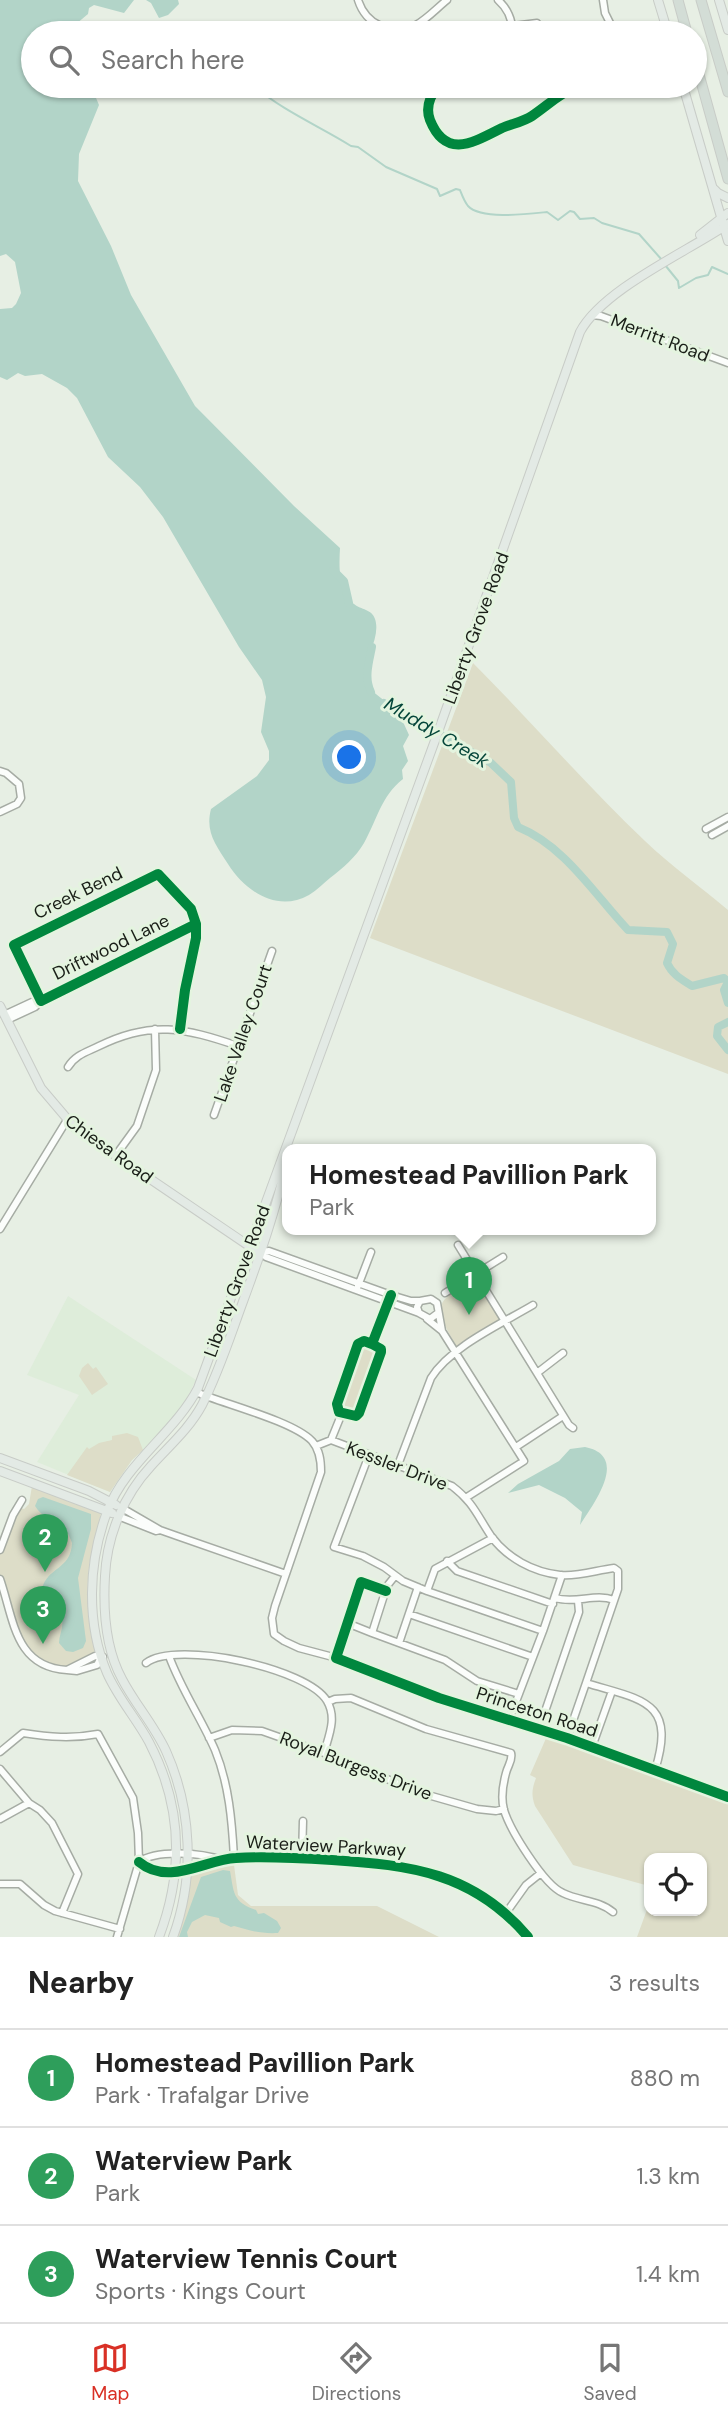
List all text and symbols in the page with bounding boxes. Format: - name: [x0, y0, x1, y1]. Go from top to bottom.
- search box: [21, 21, 707, 98]
- icon: search: [45, 41, 83, 79]
- text: Search here: [101, 43, 244, 77]
- street label: Merritt Road: [607, 308, 713, 368]
- street label: Liberty Grove Road: [437, 549, 515, 707]
- water label: Muddy Creek: [380, 691, 494, 774]
- your location: [332, 740, 366, 774]
- street label: Creek Bend: [29, 861, 127, 925]
- street label: Driftwood Lane: [49, 908, 173, 986]
- street label: Lake Valley Court: [208, 961, 278, 1105]
- street label: Chiesa Road: [60, 1109, 158, 1189]
- popup: [282, 1144, 656, 1235]
- text: Homestead Pavillion Park: [309, 1158, 629, 1192]
- text: Park: [309, 1192, 355, 1222]
- street label: Liberty Grove Road: [198, 1202, 276, 1360]
- pin: 1: [446, 1257, 492, 1315]
- street label: Kessler Drive: [343, 1436, 451, 1496]
- pin: 2: [22, 1514, 68, 1572]
- pin: 3: [20, 1586, 66, 1644]
- street label: Princeton Road: [473, 1681, 601, 1743]
- street label: Royal Burgess Drive: [276, 1726, 436, 1806]
- street label: Waterview Parkway: [245, 1830, 407, 1862]
- map controls: [644, 1853, 707, 1916]
- button: locate: [644, 1853, 707, 1916]
- text: Nearby: [28, 1963, 134, 2002]
- text: 3 results: [609, 1968, 700, 1998]
- text: Homestead Pavillion Park: [95, 2046, 415, 2080]
- text: 1: [47, 2063, 55, 2093]
- text: 880 m: [630, 2063, 700, 2093]
- text: Park · Trafalgar Drive: [95, 2080, 309, 2110]
- text: Waterview Park: [95, 2144, 293, 2178]
- text: 2: [44, 2161, 58, 2191]
- text: 1.3 km: [636, 2161, 700, 2191]
- text: Park: [95, 2178, 140, 2208]
- text: Waterview Tennis Court: [95, 2242, 398, 2276]
- text: 3: [44, 2259, 58, 2289]
- text: 1.4 km: [636, 2259, 700, 2289]
- text: Sports · Kings Court: [95, 2276, 306, 2306]
- tab: Map: [91, 2339, 129, 2406]
- tab: Directions: [312, 2339, 401, 2406]
- tab: Saved: [584, 2339, 637, 2406]

